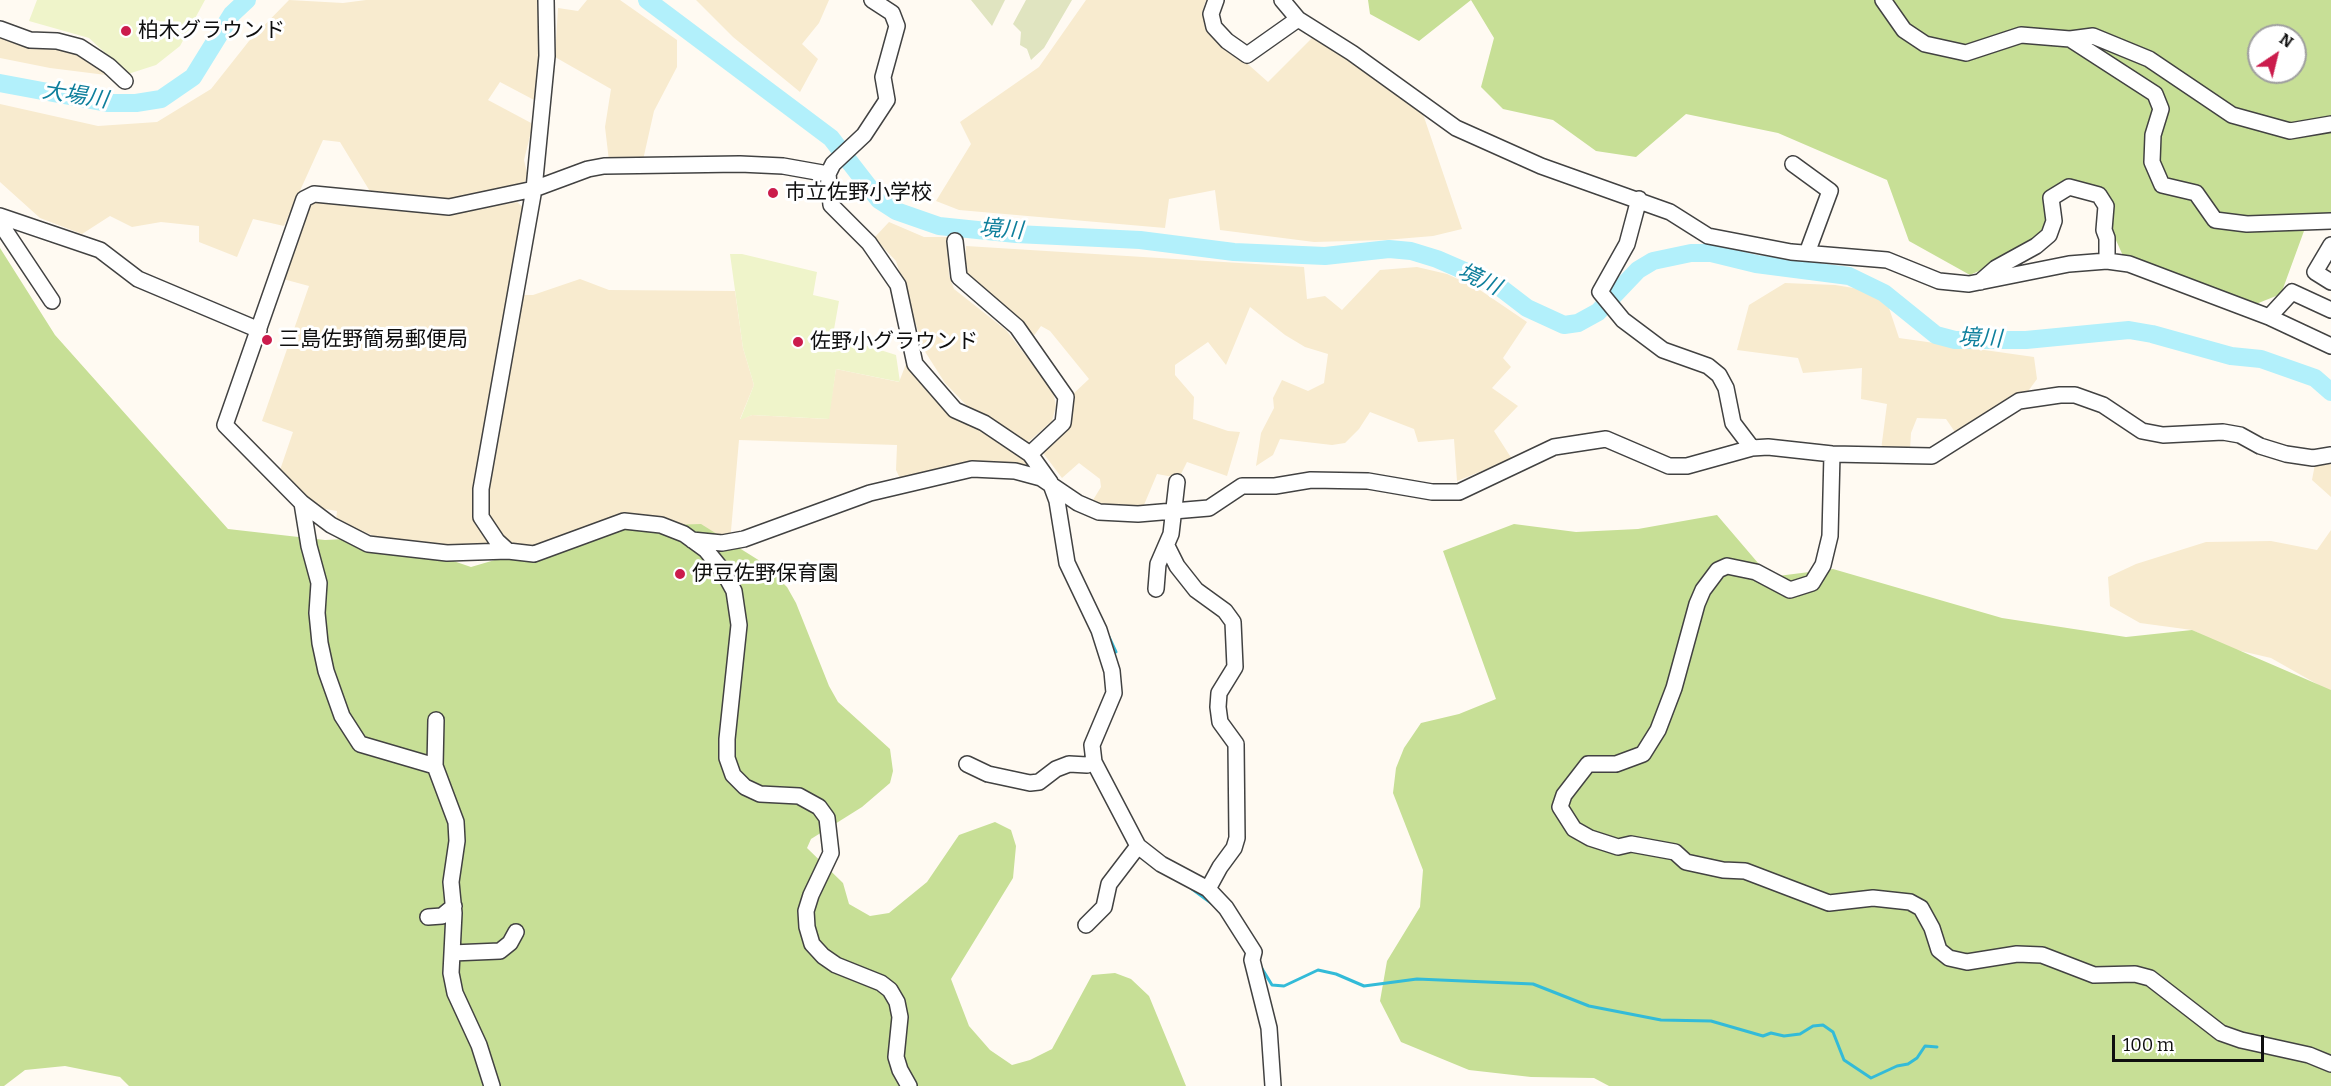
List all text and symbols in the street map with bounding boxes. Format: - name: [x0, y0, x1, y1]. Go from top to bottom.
- place label: 柏木グラウンド: [138, 18, 285, 44]
- marker: 柏木グラウンド: [119, 24, 133, 38]
- north arrow: [2247, 24, 2307, 84]
- text: N: [2276, 29, 2297, 52]
- water label: 大場川: [40, 78, 110, 114]
- place label: 市立佐野小学校: [785, 180, 932, 206]
- marker: 市立佐野小学校: [766, 186, 780, 200]
- water label: 境川: [978, 215, 1024, 245]
- water label: 境川: [1453, 259, 1505, 301]
- water label: 境川: [1958, 325, 2002, 353]
- place label: 三島佐野簡易郵便局: [279, 327, 468, 353]
- place label: 佐野小グラウンド: [810, 329, 978, 355]
- marker: 三島佐野簡易郵便局: [260, 333, 274, 347]
- marker: 佐野小グラウンド: [791, 335, 805, 349]
- place label: 伊豆佐野保育園: [692, 561, 839, 587]
- marker: 伊豆佐野保育園: [673, 567, 687, 581]
- scale bar: [2115, 1023, 2266, 1061]
- text: 100 m: [2123, 1034, 2174, 1056]

